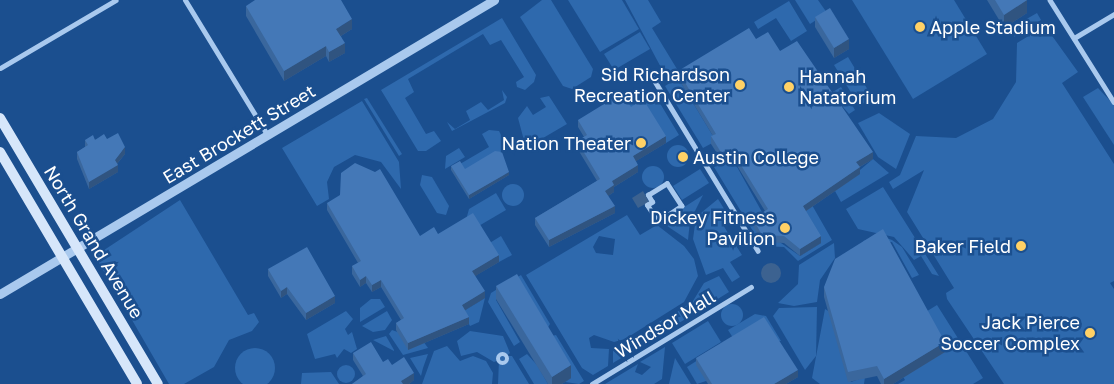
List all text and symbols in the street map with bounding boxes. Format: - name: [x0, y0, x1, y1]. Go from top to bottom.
- place label: Apple Stadium: [930, 16, 1056, 38]
- marker: Apple Stadium: [914, 21, 926, 33]
- place label: Sid Richardson Recreation Center: [574, 64, 730, 106]
- place label: Hannah Natatorium: [799, 66, 897, 108]
- marker: Sid Richardson Recreation Center: [734, 79, 746, 91]
- street label: East Brockett Street: [159, 80, 319, 188]
- marker: Hannah Natatorium: [783, 81, 795, 93]
- place label: Nation Theater: [502, 132, 631, 154]
- marker: Nation Theater: [635, 137, 647, 149]
- place label: Austin College: [693, 146, 819, 168]
- marker: Austin College: [677, 151, 689, 163]
- street label: North Grand Avenue: [40, 162, 148, 322]
- place label: Dickey Fitness Pavilion: [650, 207, 775, 250]
- marker: Dickey Fitness Pavilion: [779, 222, 791, 234]
- place label: Baker Field: [914, 235, 1011, 257]
- marker: Baker Field: [1015, 240, 1027, 252]
- street label: Windsor Mall: [611, 286, 719, 362]
- place label: Jack Pierce Soccer Complex: [941, 312, 1080, 354]
- marker: Jack Pierce Soccer Complex: [1084, 327, 1096, 339]

